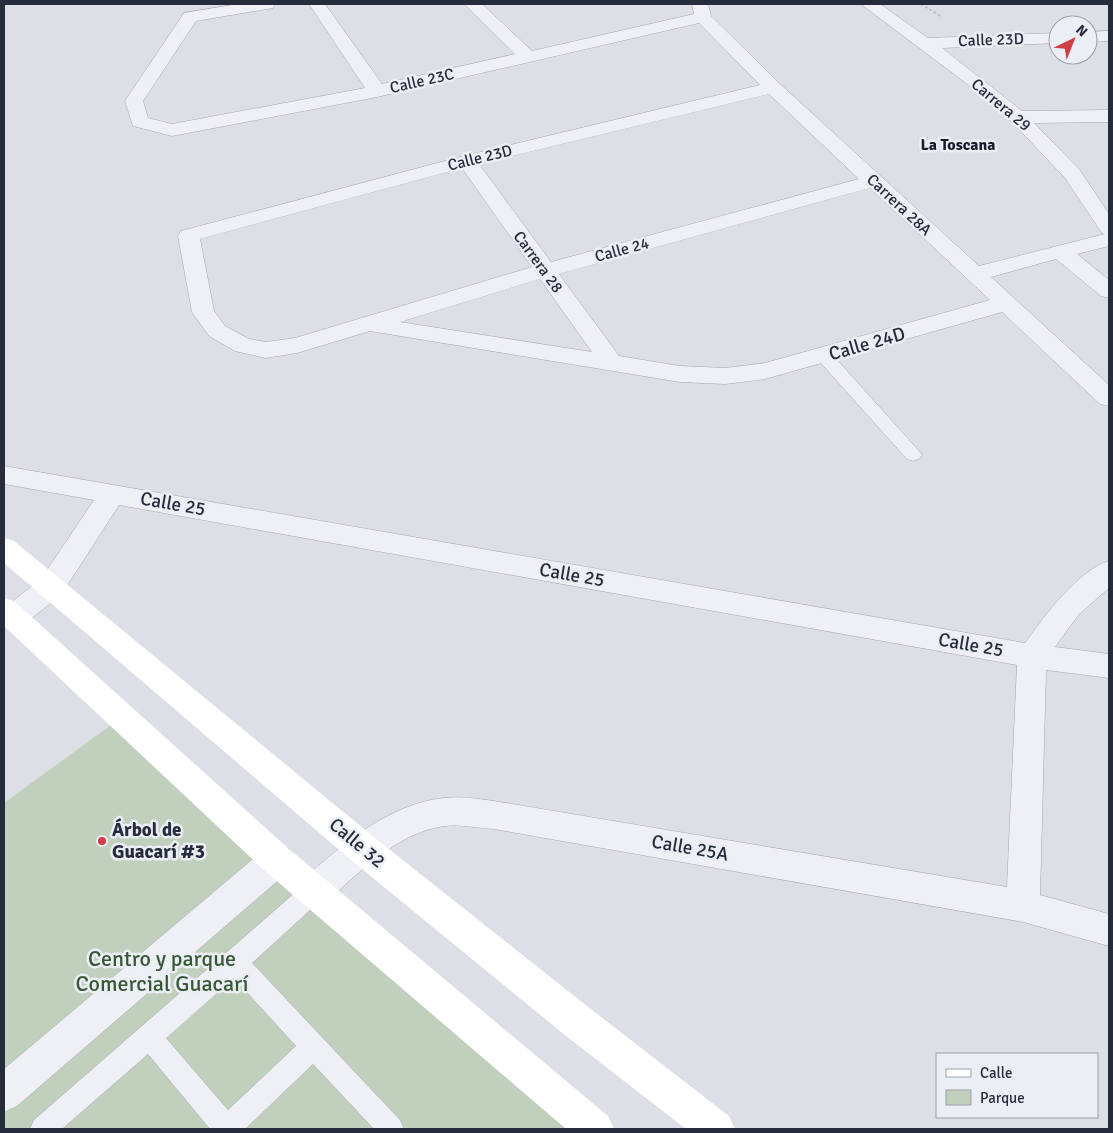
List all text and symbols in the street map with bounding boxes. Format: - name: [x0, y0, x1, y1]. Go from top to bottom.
- north arrow: [1048, 15, 1098, 65]
- text: N: [1072, 21, 1091, 40]
- street label: Calle 23D: [958, 29, 1024, 51]
- street label: Calle 23C: [388, 64, 456, 98]
- street label: Carrera 29: [967, 74, 1035, 136]
- district label: La Toscana: [920, 135, 996, 155]
- street label: Calle 23D: [446, 140, 514, 176]
- street label: Carrera 28A: [862, 170, 936, 240]
- street label: Carrera 28: [509, 227, 567, 297]
- street label: Calle 24: [593, 233, 652, 267]
- street label: Calle 24D: [826, 322, 908, 366]
- street label: Calle 25: [138, 486, 208, 522]
- street label: Calle 25: [537, 557, 607, 593]
- street label: Calle 25: [936, 627, 1006, 663]
- street label: Calle 32: [324, 813, 390, 873]
- place label: Árbol de Guacarí #3: [112, 818, 205, 864]
- street label: Calle 25A: [650, 829, 731, 867]
- marker: Árbol de Guacarí #3: [96, 835, 108, 847]
- park label: Centro y parque Comercial Guacarí: [76, 945, 249, 997]
- legend: [936, 1053, 1098, 1118]
- text: Calle: [980, 1064, 1013, 1082]
- text: Parque: [980, 1089, 1025, 1107]

